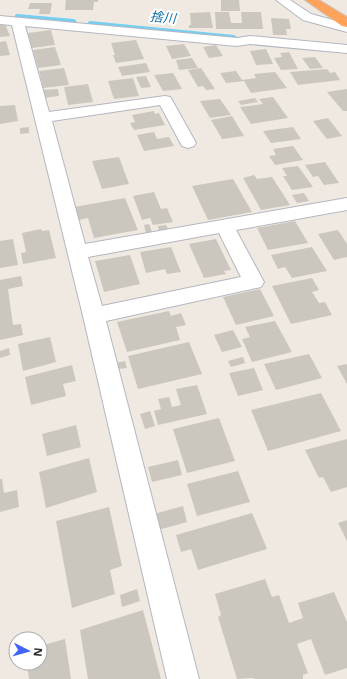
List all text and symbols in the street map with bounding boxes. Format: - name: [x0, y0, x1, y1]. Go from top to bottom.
- water label: 捨川: [149, 7, 179, 27]
- north arrow: [8, 631, 48, 671]
- text: N: [31, 647, 46, 657]

